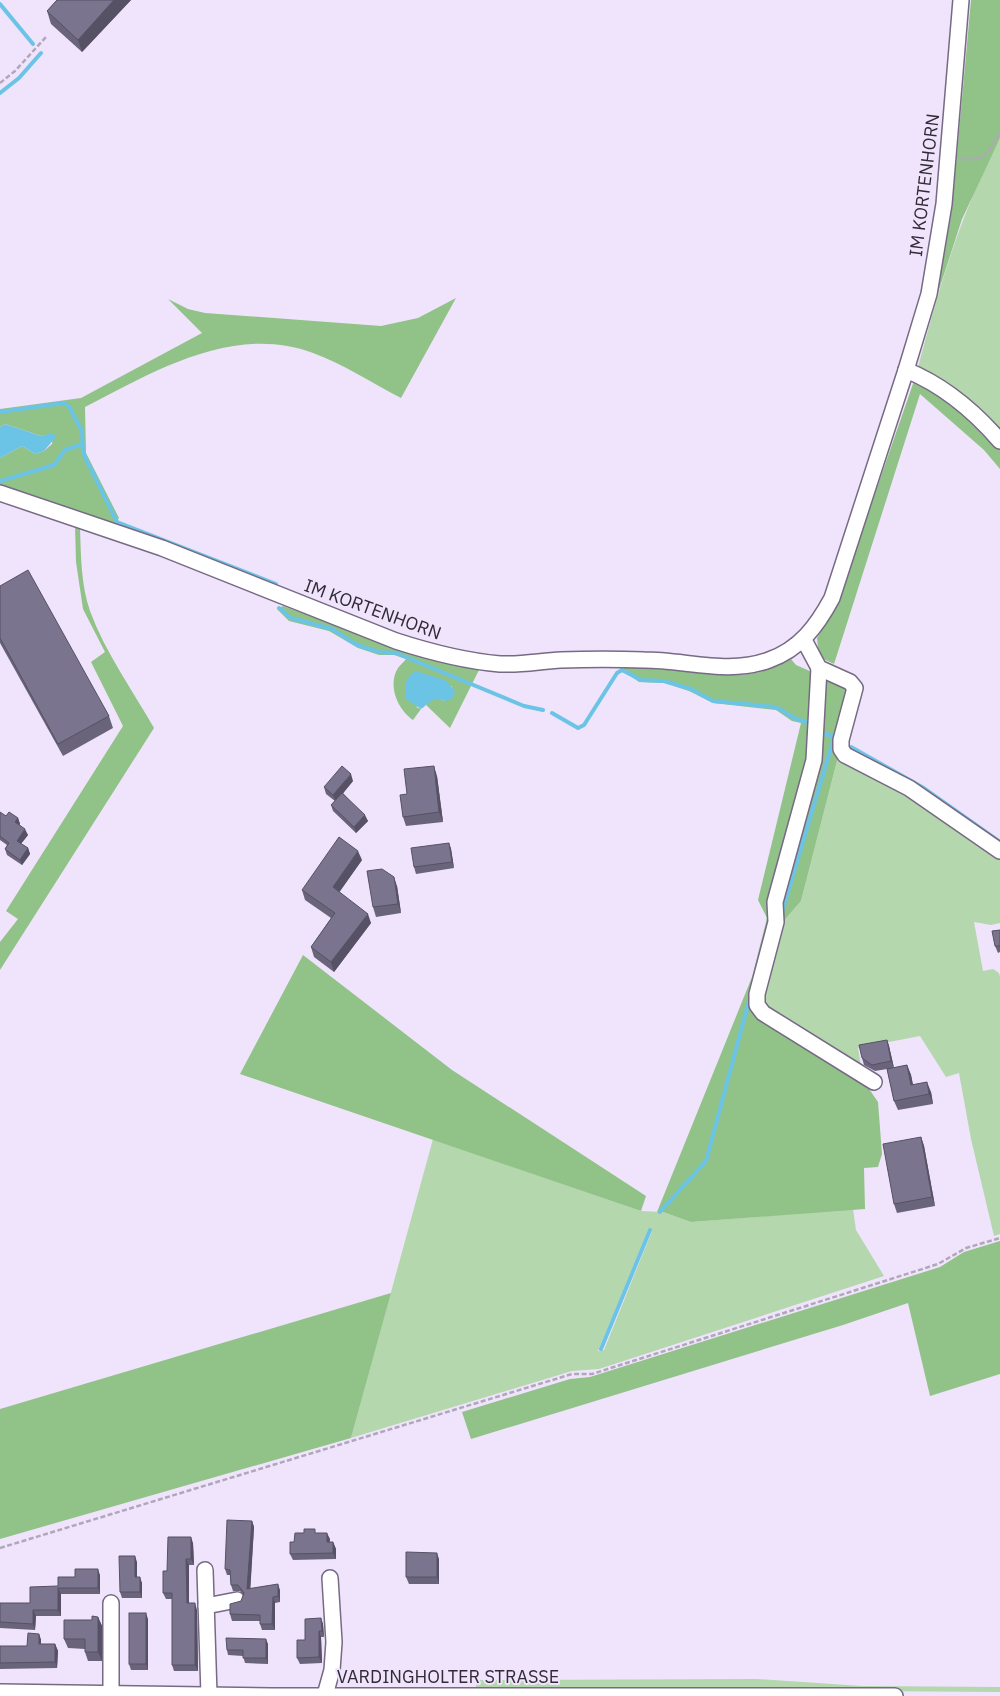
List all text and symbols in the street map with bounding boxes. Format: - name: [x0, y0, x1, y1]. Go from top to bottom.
- street label: IM KORTENHORN: [904, 112, 944, 258]
- street label: IM KORTENHORN: [301, 574, 445, 644]
- street label: VARDINGHOLTER STRASSE: [337, 1665, 559, 1688]

